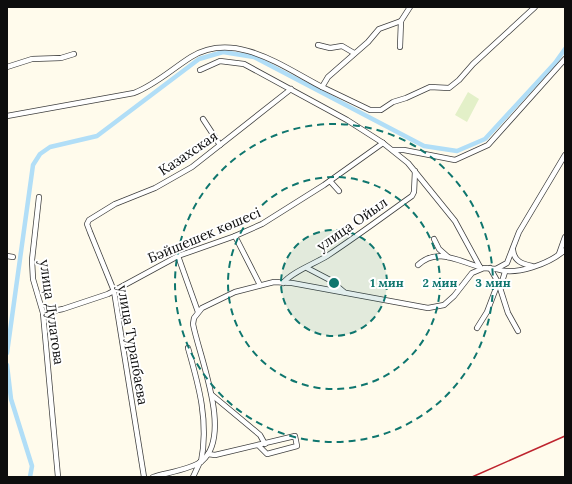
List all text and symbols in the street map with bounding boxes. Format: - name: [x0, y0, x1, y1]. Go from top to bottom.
- street label: Казахская: [155, 127, 221, 179]
- street label: улица Ойыл: [313, 193, 391, 255]
- street label: Бәйшешек көшесі: [145, 203, 263, 267]
- street label: улица Дулатова: [36, 258, 68, 366]
- text: 1 мин: [370, 275, 404, 290]
- text: 2 мин: [422, 275, 458, 290]
- text: 3 мин: [475, 275, 511, 290]
- centre of rings: [327, 276, 341, 290]
- street label: улица Турапбаева: [114, 284, 152, 406]

